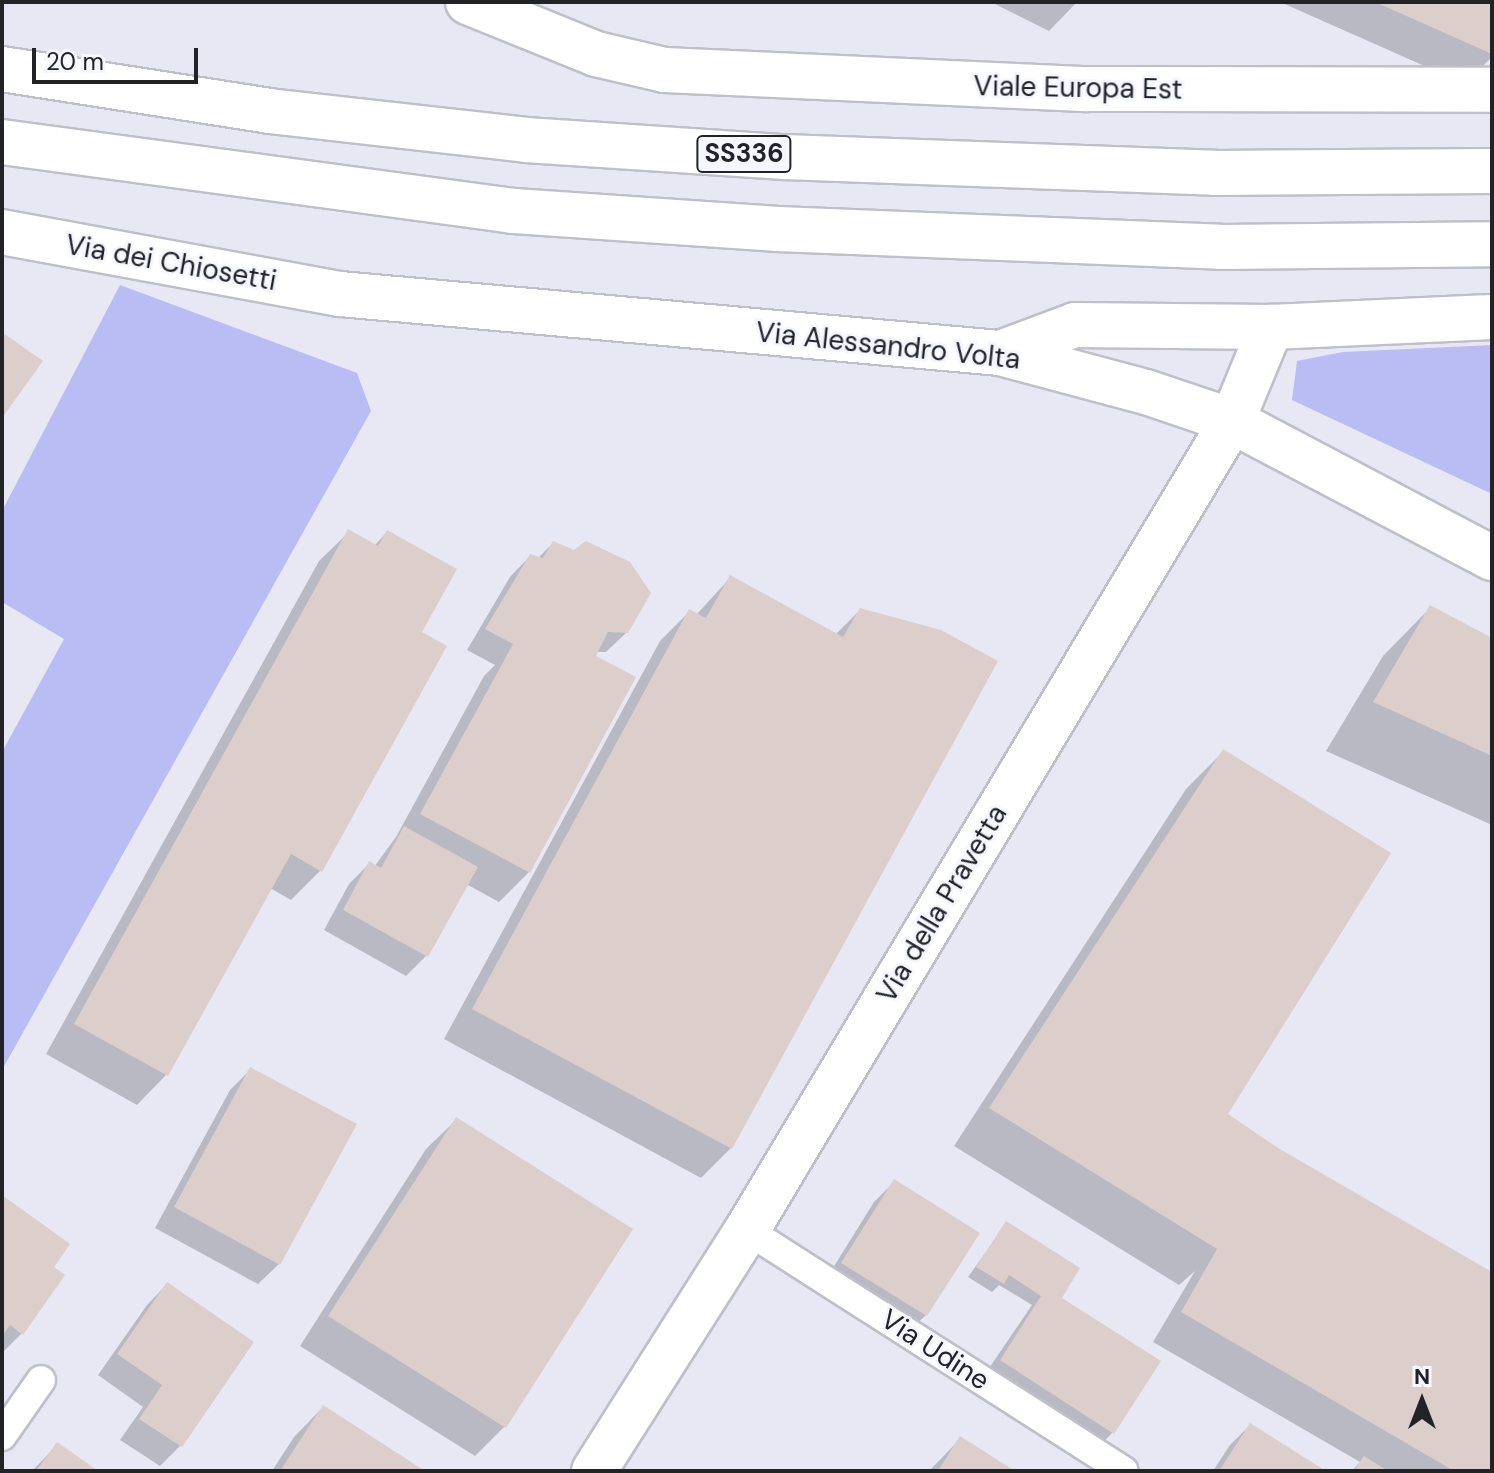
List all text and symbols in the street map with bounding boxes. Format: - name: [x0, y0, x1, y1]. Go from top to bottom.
- scale bar: [36, 32, 202, 82]
- text: 20 m: [46, 46, 104, 77]
- street label: Viale Europa Est: [973, 69, 1183, 107]
- road number: SS336: [696, 132, 792, 176]
- street label: Via dei Chiosetti: [63, 228, 279, 298]
- street label: Via Alessandro Volta: [754, 315, 1022, 377]
- street label: Via della Pravetta: [870, 799, 1014, 1009]
- street label: Via Udine: [874, 1302, 996, 1398]
- north arrow: [1382, 1361, 1462, 1441]
- text: N: [1414, 1362, 1430, 1391]

